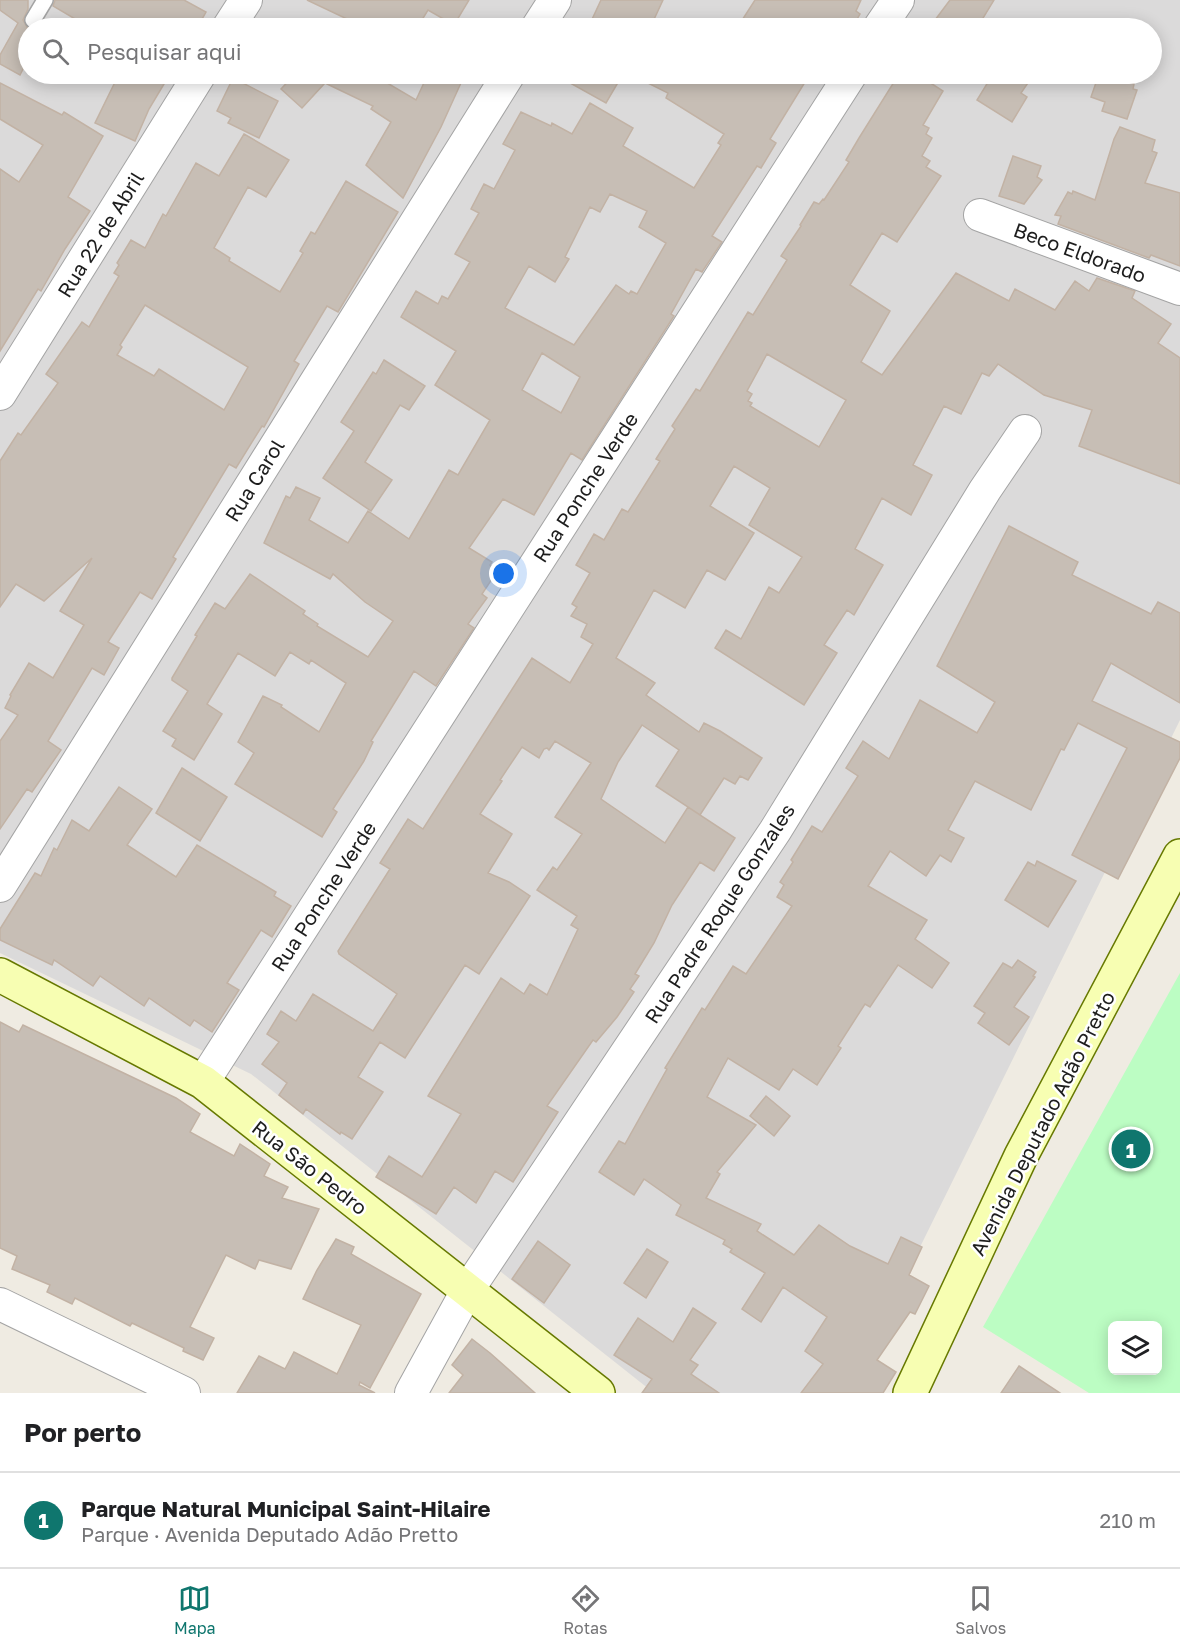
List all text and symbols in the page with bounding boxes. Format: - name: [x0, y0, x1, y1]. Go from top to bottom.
- search box: [18, 18, 1162, 84]
- icon: search: [39, 35, 72, 68]
- text: Pesquisar aqui: [87, 38, 242, 65]
- street label: Rua 22 de Abril: [52, 167, 148, 301]
- street label: Beco Eldorado: [1011, 217, 1149, 287]
- street label: Rua Ponche Verde: [528, 408, 642, 566]
- street label: Rua Carol: [219, 434, 289, 526]
- your location: [489, 559, 518, 588]
- street label: Rua Padre Roque Gonzales: [639, 799, 799, 1027]
- street label: Rua Ponche Verde: [266, 817, 380, 975]
- street label: Avenida Deputado Adão Pretto: [965, 987, 1119, 1259]
- street label: Rua São Pedro: [248, 1115, 372, 1219]
- pin: 1: [1112, 1126, 1150, 1172]
- map controls: [1108, 1321, 1162, 1375]
- button: layers: [1108, 1321, 1162, 1375]
- text: Por perto: [24, 1417, 141, 1448]
- text: Parque Natural Municipal Saint-Hilaire: [81, 1495, 490, 1522]
- text: 1: [38, 1508, 49, 1532]
- text: 210 m: [1100, 1508, 1156, 1532]
- text: Parque · Avenida Deputado Adão Pretto: [81, 1522, 458, 1546]
- tab: Mapa: [174, 1582, 216, 1638]
- tab: Rotas: [563, 1582, 608, 1638]
- tab: Salvos: [955, 1582, 1006, 1638]

